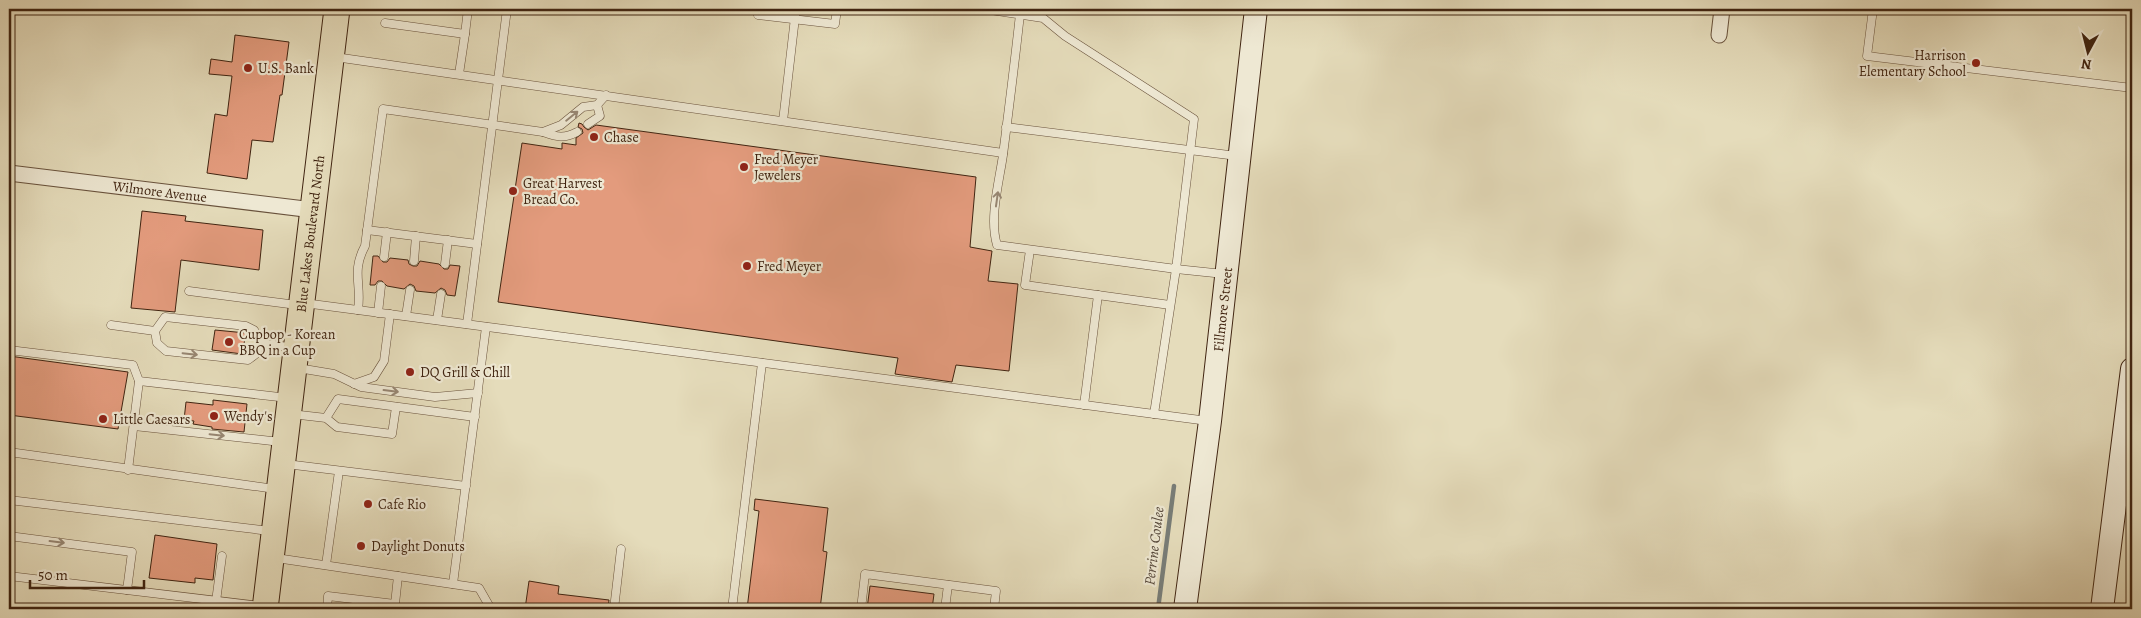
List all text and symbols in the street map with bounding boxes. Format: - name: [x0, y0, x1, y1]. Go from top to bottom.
- north arrow: [2064, 28, 2114, 78]
- place label: Harrison Elementary School: [1859, 46, 1967, 81]
- text: N: [2080, 54, 2093, 74]
- marker: Harrison Elementary School: [1970, 57, 1982, 69]
- place label: U.S. Bank: [258, 59, 314, 78]
- marker: U.S. Bank: [242, 62, 254, 74]
- one-way arrow: [565, 111, 578, 122]
- place label: Chase: [604, 128, 639, 147]
- marker: Chase: [588, 131, 600, 143]
- place label: Fred Meyer Jewelers: [754, 150, 819, 185]
- street label: Blue Lakes Boulevard North: [291, 153, 329, 313]
- marker: Fred Meyer Jewelers: [738, 161, 750, 173]
- place label: Great Harvest Bread Co.: [523, 174, 603, 209]
- street label: Wilmore Avenue: [111, 176, 208, 207]
- marker: Great Harvest Bread Co.: [507, 185, 519, 197]
- one-way arrow: [992, 191, 1002, 207]
- place label: Fred Meyer: [757, 257, 822, 276]
- marker: Fred Meyer: [741, 260, 753, 272]
- street label: Fillmore Street: [1208, 266, 1237, 353]
- place label: Cupbop - Korean BBQ in a Cup: [239, 325, 336, 360]
- marker: Cupbop - Korean BBQ in a Cup: [223, 336, 235, 348]
- one-way arrow: [182, 349, 198, 359]
- place label: DQ Grill & Chill: [420, 363, 511, 382]
- marker: DQ Grill & Chill: [404, 366, 416, 378]
- one-way arrow: [383, 386, 399, 396]
- place label: Wendy's: [223, 407, 273, 426]
- place label: Little Caesars: [113, 410, 190, 429]
- marker: Wendy's: [208, 410, 220, 422]
- marker: Little Caesars: [97, 413, 109, 425]
- one-way arrow: [209, 430, 225, 440]
- place label: Cafe Rio: [378, 495, 426, 514]
- marker: Cafe Rio: [362, 498, 374, 510]
- water label: Perrine Coulee: [1139, 505, 1169, 586]
- one-way arrow: [49, 537, 65, 547]
- place label: Daylight Donuts: [371, 537, 465, 556]
- marker: Daylight Donuts: [355, 540, 367, 552]
- scale bar: [30, 558, 144, 590]
- text: 50 m: [38, 565, 68, 585]

